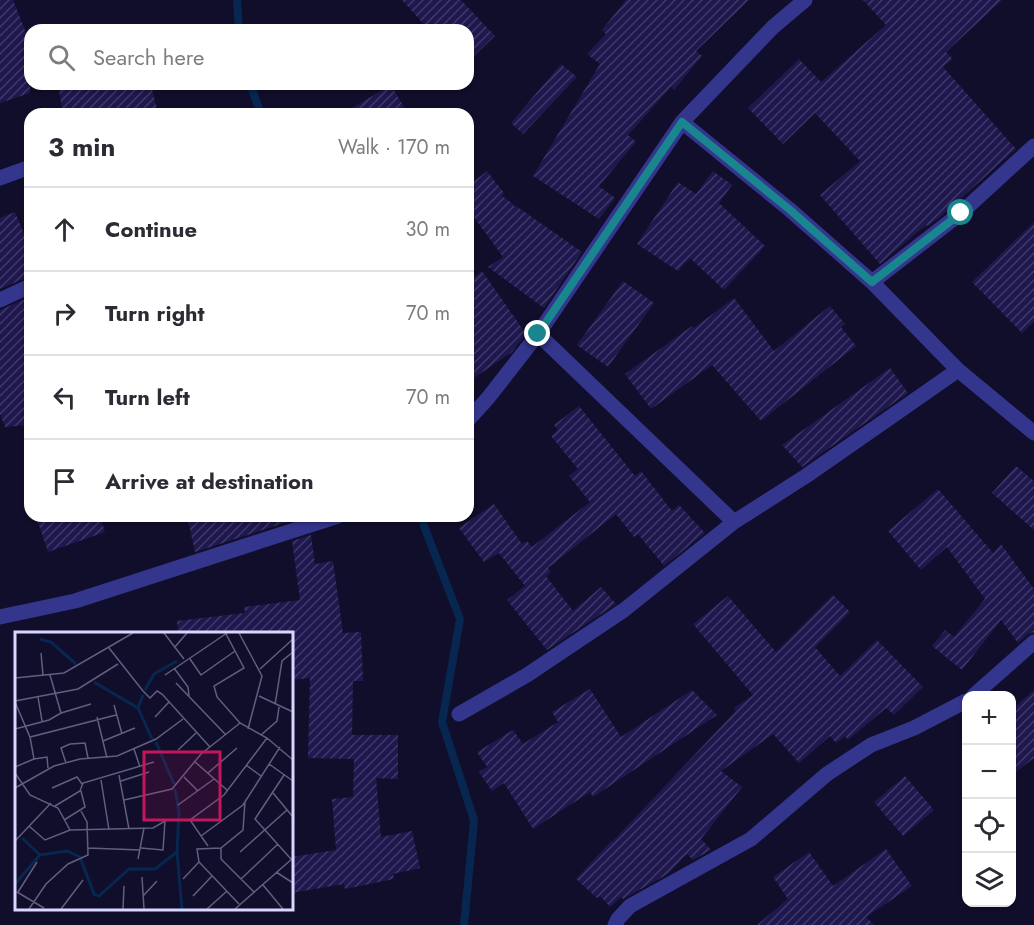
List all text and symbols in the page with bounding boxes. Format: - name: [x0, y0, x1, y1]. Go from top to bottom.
- search box: [24, 24, 474, 90]
- icon: search: [45, 41, 78, 74]
- text: Search here: [93, 41, 204, 73]
- text: 3 min: [48, 128, 115, 166]
- text: Walk · 170 m: [338, 133, 450, 162]
- route start: [947, 199, 973, 225]
- icon: ahead: [48, 213, 81, 246]
- text: Continue: [105, 213, 197, 245]
- text: 30 m: [405, 215, 450, 244]
- icon: right: [48, 297, 81, 330]
- text: Turn right: [105, 297, 205, 329]
- text: 70 m: [406, 299, 450, 328]
- route end: [524, 320, 550, 346]
- icon: left: [48, 381, 81, 414]
- text: Turn left: [105, 381, 190, 413]
- text: 70 m: [406, 383, 450, 412]
- icon: arrive: [48, 465, 81, 498]
- text: Arrive at destination: [105, 465, 314, 497]
- inset map: [15, 632, 292, 910]
- map controls: [962, 691, 1016, 907]
- button: +: [962, 691, 1016, 745]
- button: −: [962, 745, 1016, 799]
- button: locate: [962, 799, 1016, 853]
- button: layers: [962, 853, 1016, 907]

